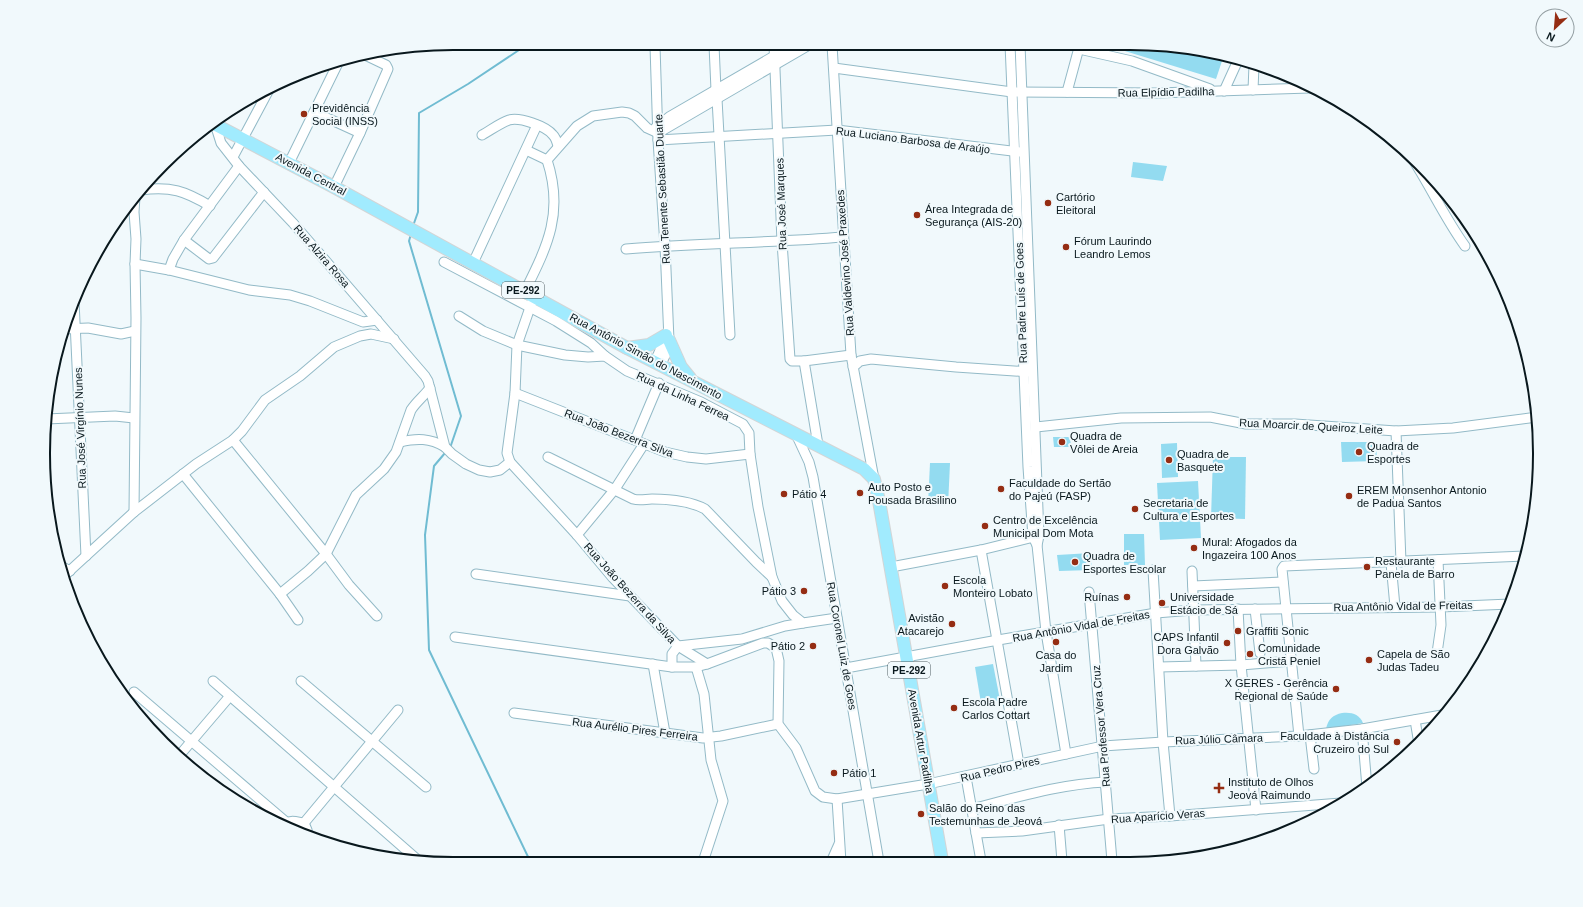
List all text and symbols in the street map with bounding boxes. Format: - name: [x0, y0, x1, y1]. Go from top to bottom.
- north arrow: [1535, 8, 1575, 48]
- text: N: [1544, 30, 1557, 44]
- street label: Rua Elpídio Padilha: [1118, 85, 1215, 99]
- place label: Previdência Social (INSS): [312, 102, 378, 127]
- marker: Previdência Social (INSS): [299, 109, 309, 119]
- street label: Rua Tenente Sebastião Duarte: [652, 114, 672, 264]
- street label: Rua Luciano Barbosa de Araújo: [835, 125, 991, 155]
- street label: Avenida Central: [274, 150, 348, 198]
- street label: Rua José Marques: [773, 157, 789, 250]
- street label: Rua Valdevino José Praxedes: [834, 189, 856, 337]
- place label: Cartório Eleitoral: [1056, 191, 1096, 216]
- marker: Cartório Eleitoral: [1043, 198, 1053, 208]
- place label: Área Integrada de Segurança (AIS-20): [925, 203, 1022, 228]
- marker: Área Integrada de Segurança (AIS-20): [912, 210, 922, 220]
- street label: Rua Alzira Rosa: [292, 222, 353, 290]
- place label: Fórum Laurindo Leandro Lemos: [1074, 235, 1152, 260]
- street label: Rua Padre Luís de Goes: [1013, 242, 1029, 364]
- marker: Fórum Laurindo Leandro Lemos: [1061, 242, 1071, 252]
- road number: PE-292: [502, 282, 544, 298]
- street label: Rua Antônio Simão do Nascimento: [568, 311, 724, 401]
- street label: Rua José Virgínio Nunes: [72, 367, 88, 489]
- street label: Rua da Linha Ferrea: [635, 369, 732, 423]
- street label: Rua João Bezerra Silva: [563, 407, 676, 460]
- street label: Rua Moarcir de Queiroz Leite: [1239, 416, 1383, 436]
- place label: Quadra de Vôlei de Areia: [1070, 430, 1139, 455]
- marker: Quadra de Vôlei de Areia: [1057, 437, 1067, 447]
- place label: Quadra de Esportes: [1367, 440, 1419, 465]
- marker: Quadra de Esportes: [1354, 447, 1364, 457]
- place label: Quadra de Basquete: [1177, 448, 1229, 473]
- marker: Quadra de Basquete: [1164, 455, 1174, 465]
- place label: Faculdade do Sertão do Pajeú (FASP): [1009, 477, 1111, 502]
- place label: Auto Posto e Pousada Brasilino: [868, 481, 957, 506]
- marker: Faculdade do Sertão do Pajeú (FASP): [996, 484, 1006, 494]
- place label: EREM Monsenhor Antonio de Padua Santos: [1357, 484, 1487, 509]
- place label: Pátio 4: [792, 488, 826, 500]
- marker: Auto Posto e Pousada Brasilino: [855, 488, 865, 498]
- marker: Pátio 4: [779, 489, 789, 499]
- marker: EREM Monsenhor Antonio de Padua Santos: [1344, 491, 1354, 501]
- place label: Secretaria de Cultura e Esportes: [1143, 497, 1235, 522]
- marker: Secretaria de Cultura e Esportes: [1130, 504, 1140, 514]
- place label: Centro de Excelência Municipal Dom Mota: [993, 514, 1098, 539]
- marker: Centro de Excelência Municipal Dom Mota: [980, 521, 990, 531]
- place label: Mural: Afogados da Ingazeira 100 Anos: [1202, 536, 1298, 561]
- street label: Rua João Bezerra da Silva: [582, 540, 679, 646]
- marker: Mural: Afogados da Ingazeira 100 Anos: [1189, 543, 1199, 553]
- place label: Quadra de Esportes Escolar: [1083, 550, 1166, 575]
- place label: Restaurante Panela de Barro: [1375, 555, 1455, 580]
- marker: Quadra de Esportes Escolar: [1070, 557, 1080, 567]
- marker: Restaurante Panela de Barro: [1362, 562, 1372, 572]
- place label: Escola Monteiro Lobato: [953, 574, 1033, 599]
- street label: Rua Coronel Luiz de Goes: [825, 581, 859, 711]
- marker: Escola Monteiro Lobato: [940, 581, 950, 591]
- place label: Pátio 3: [762, 585, 796, 597]
- marker: Pátio 3: [799, 586, 809, 596]
- place label: Ruínas: [1084, 591, 1119, 603]
- place label: Universidade Estácio de Sá: [1170, 591, 1239, 616]
- marker: Ruínas: [1122, 592, 1132, 602]
- marker: Universidade Estácio de Sá: [1157, 598, 1167, 608]
- street label: Rua Antônio Vidal de Freitas: [1333, 599, 1473, 613]
- street label: Rua Antônio Vidal de Freitas: [1011, 608, 1151, 644]
- place label: Avistão Atacarejo: [898, 612, 944, 637]
- marker: Avistão Atacarejo: [947, 619, 957, 629]
- place label: Graffiti Sonic: [1246, 625, 1309, 637]
- marker: Graffiti Sonic: [1233, 626, 1243, 636]
- place label: CAPS Infantil Dora Galvão: [1154, 631, 1219, 656]
- marker: Casa do Jardim: [1051, 637, 1061, 647]
- marker: CAPS Infantil Dora Galvão: [1222, 638, 1232, 648]
- place label: Pátio 2: [771, 640, 805, 652]
- marker: Pátio 2: [808, 641, 818, 651]
- place label: Comunidade Cristã Peniel: [1258, 642, 1320, 667]
- place label: Capela de São Judas Tadeu: [1377, 648, 1450, 673]
- place label: Casa do Jardim: [1036, 649, 1076, 674]
- marker: Comunidade Cristã Peniel: [1245, 649, 1255, 659]
- marker: Capela de São Judas Tadeu: [1364, 655, 1374, 665]
- road number: PE-292: [888, 662, 930, 678]
- street label: Rua Professor Vera Cruz: [1090, 665, 1112, 787]
- place label: X GERES - Gerência Regional de Saúde: [1225, 677, 1329, 702]
- marker: X GERES - Gerência Regional de Saúde: [1331, 684, 1341, 694]
- street label: Avenida Artur Padilha: [906, 688, 936, 795]
- place label: Escola Padre Carlos Cottart: [962, 696, 1030, 721]
- marker: Escola Padre Carlos Cottart: [949, 703, 959, 713]
- street label: Rua Aurélio Pires Ferreira: [571, 715, 699, 743]
- place label: Faculdade à Distância Cruzeiro do Sul: [1280, 730, 1390, 755]
- street label: Rua Júlio Câmara: [1175, 731, 1264, 747]
- marker: Faculdade à Distância Cruzeiro do Sul: [1392, 737, 1402, 747]
- street label: Rua Pedro Pires: [959, 754, 1041, 784]
- place label: Pátio 1: [842, 767, 876, 779]
- marker: Pátio 1: [829, 768, 839, 778]
- place label: Instituto de Olhos Jeová Raimundo: [1228, 776, 1314, 801]
- marker: Instituto de Olhos Jeová Raimundo: [1213, 782, 1225, 794]
- place label: Salão do Reino das Testemunhas de Jeová: [929, 802, 1043, 827]
- street label: Rua Aparício Veras: [1111, 807, 1206, 825]
- marker: Salão do Reino das Testemunhas de Jeová: [916, 809, 926, 819]

